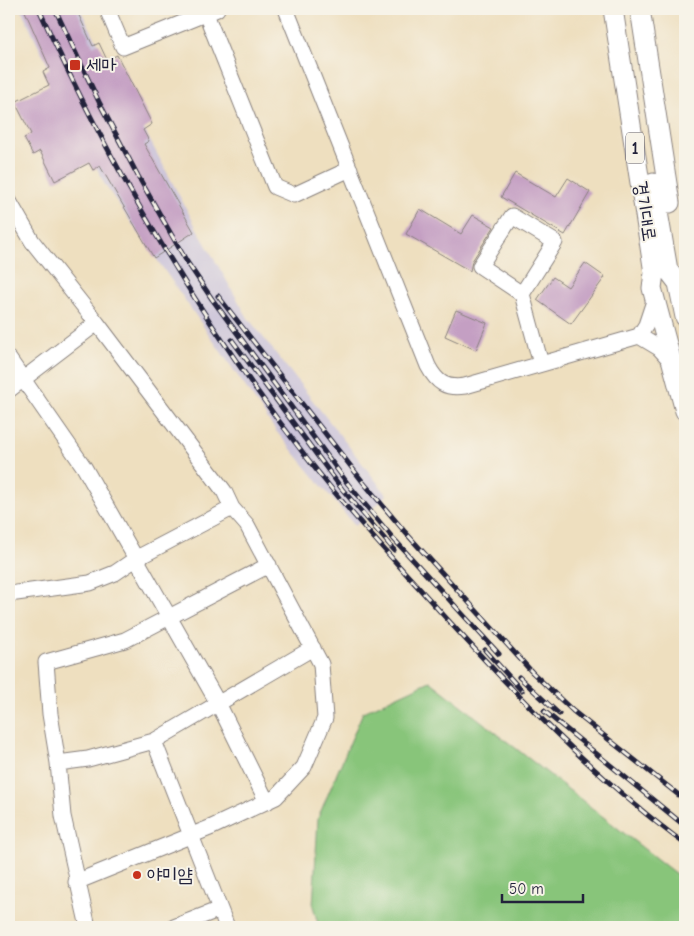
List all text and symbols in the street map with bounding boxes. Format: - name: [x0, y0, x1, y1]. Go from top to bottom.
- place label: 세마: [86, 54, 117, 76]
- marker: 세마: [68, 58, 82, 72]
- road number: 1: [626, 132, 644, 164]
- street label: 경기대로: [629, 179, 661, 243]
- place label: 야미얌: [147, 864, 193, 886]
- marker: 야미얌: [131, 869, 143, 881]
- scale bar: [502, 871, 583, 903]
- text: 50 m: [509, 880, 544, 898]

